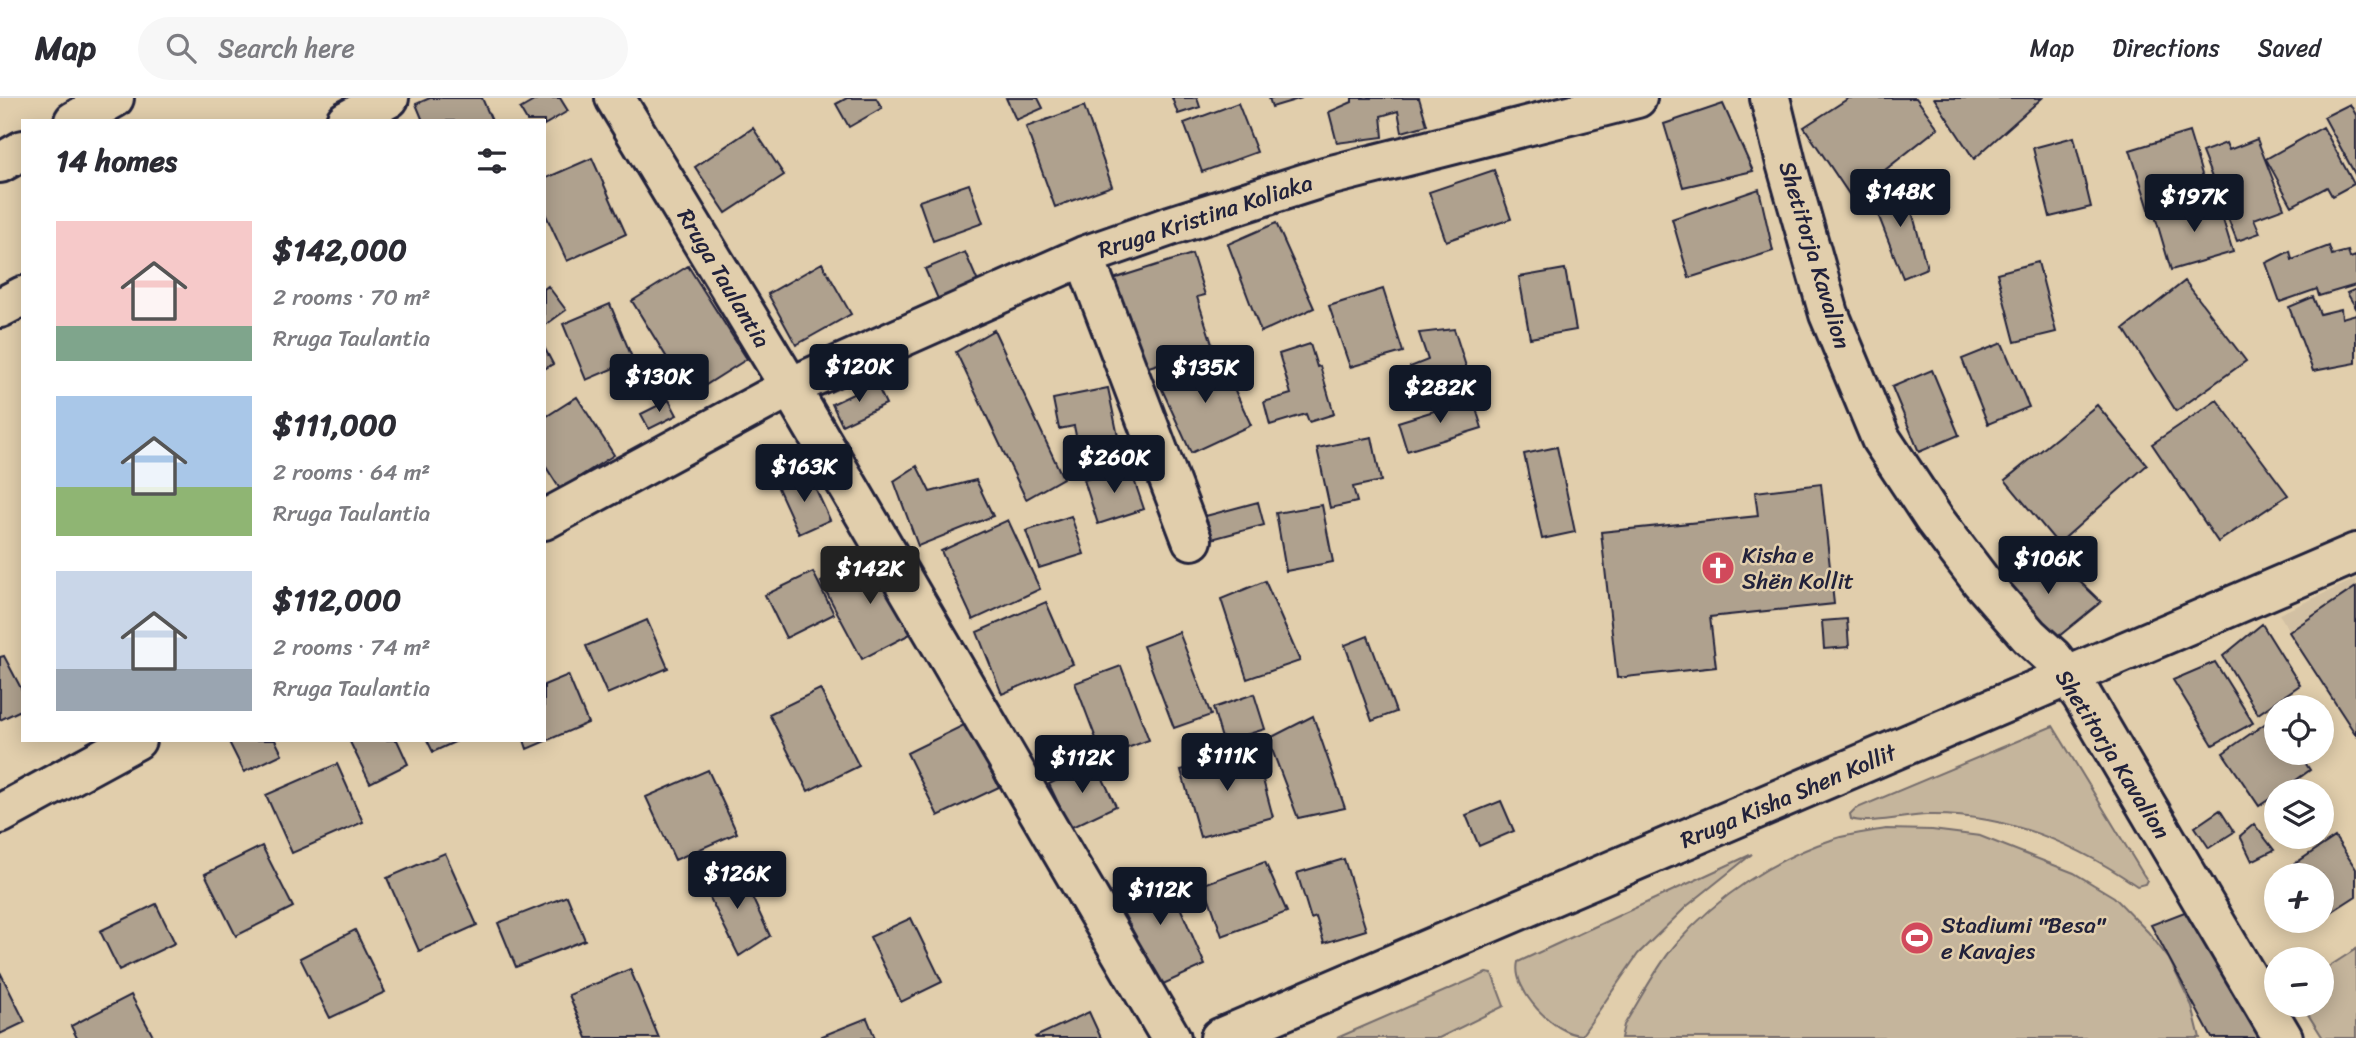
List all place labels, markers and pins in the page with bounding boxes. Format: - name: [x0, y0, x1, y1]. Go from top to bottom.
- pin: $148K: [1851, 170, 1949, 229]
- pin: $197K: [2145, 174, 2243, 234]
- pin: $120K: [810, 344, 908, 404]
- pin: $135K: [1156, 345, 1254, 405]
- pin: $130K: [610, 354, 708, 414]
- pin: $282K: [1391, 366, 1489, 425]
- pin: $260K: [1065, 436, 1163, 495]
- pin: $163K: [755, 444, 853, 504]
- place label: Kisha e Shën Kollit: [1742, 535, 1854, 602]
- pin: $106K: [1999, 536, 2097, 596]
- pin: $142K: [821, 546, 919, 606]
- church icon: Kisha e Shën Kollit: [1699, 549, 1737, 587]
- pin: $111K: [1178, 734, 1276, 793]
- pin: $112K: [1033, 736, 1131, 795]
- pin: $126K: [688, 852, 786, 911]
- pin: $112K: [1111, 868, 1209, 927]
- place label: Stadiumi "Besa" e Kavajes: [1941, 905, 2107, 972]
- sports icon: Stadiumi "Besa" e Kavajes: [1898, 919, 1936, 957]

